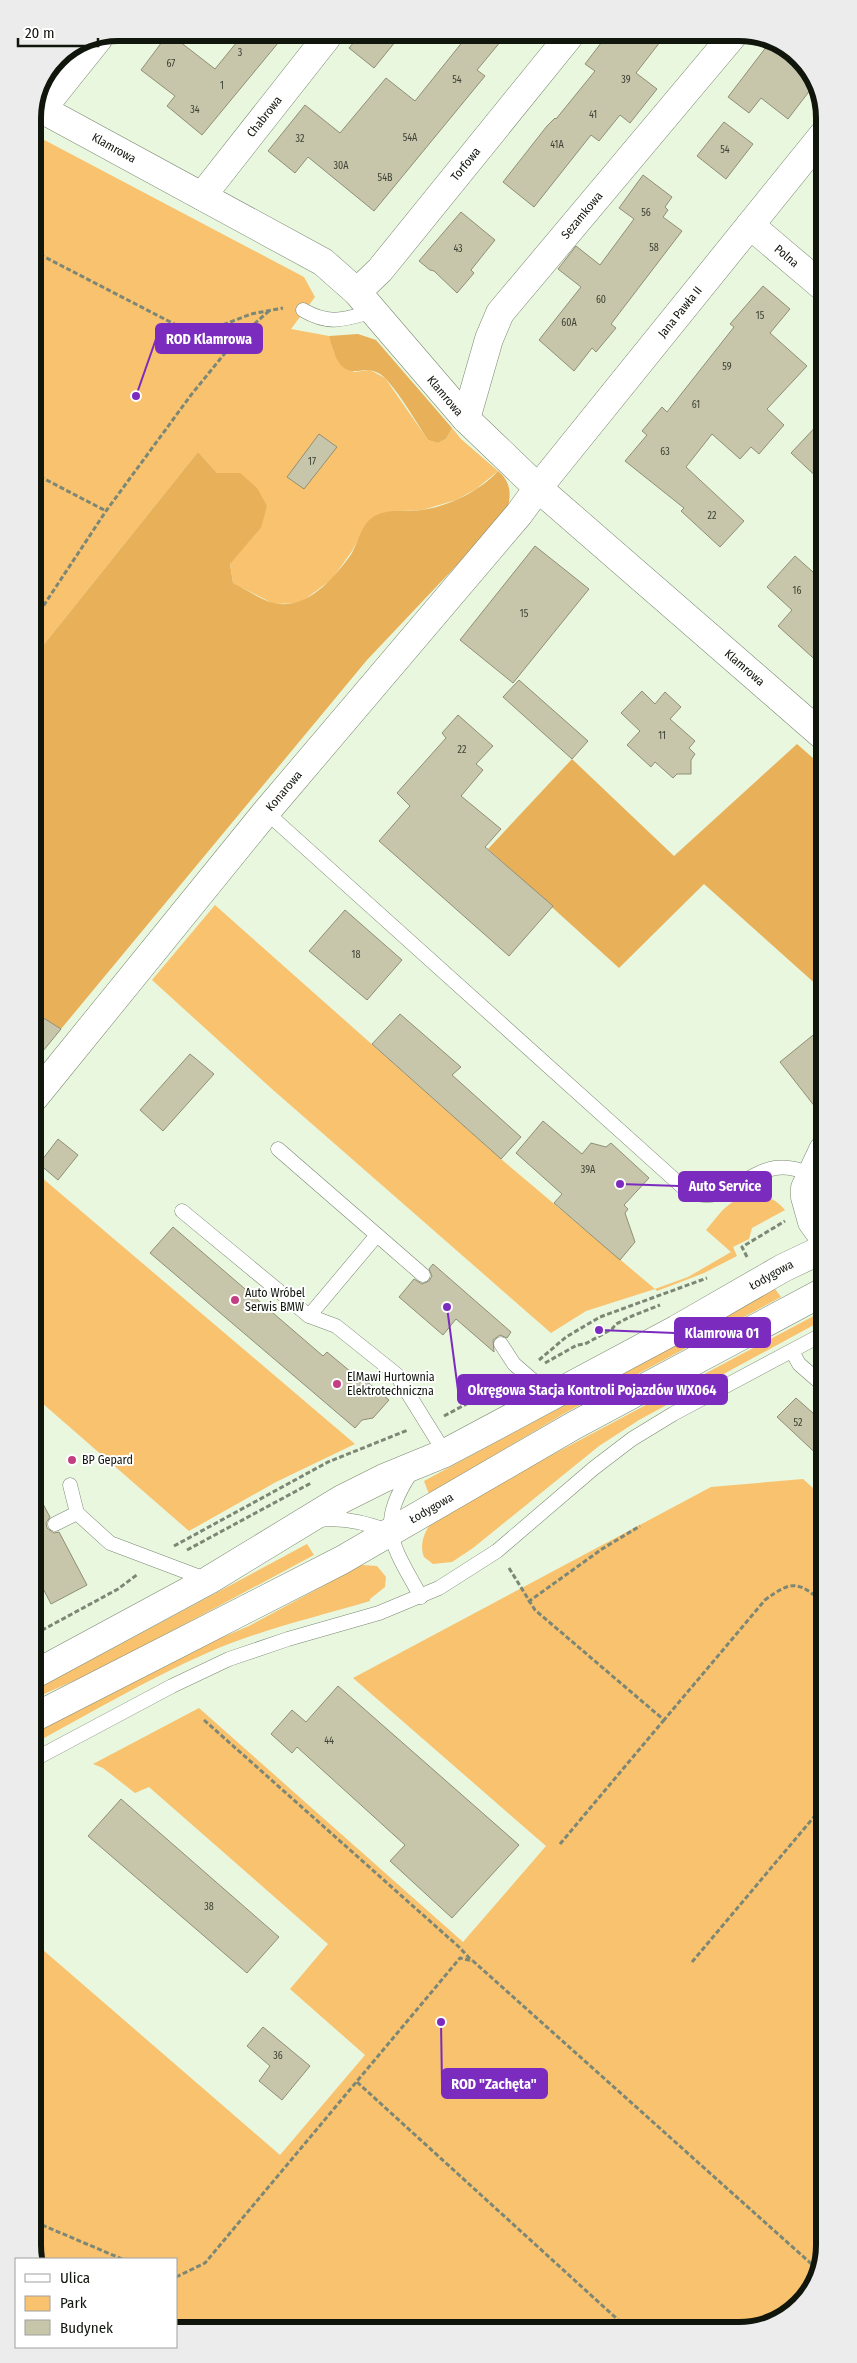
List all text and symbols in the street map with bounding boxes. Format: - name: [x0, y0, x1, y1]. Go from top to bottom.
- scale bar: [18, 15, 98, 47]
- text: 20 m: [25, 24, 55, 42]
- house number: 3: [238, 47, 243, 59]
- house number: 67: [167, 58, 175, 70]
- house number: 54: [452, 74, 462, 86]
- house number: 39: [621, 74, 631, 86]
- house number: 1: [220, 80, 224, 92]
- street label: Chabrowa: [244, 93, 285, 140]
- house number: 34: [190, 104, 200, 116]
- house number: 41: [589, 109, 597, 121]
- street label: Klamrowa: [89, 130, 139, 166]
- house number: 54A: [403, 132, 418, 144]
- house number: 32: [296, 133, 305, 145]
- house number: 41A: [550, 139, 564, 151]
- house number: 54: [720, 144, 730, 156]
- street label: Torfowa: [448, 145, 483, 184]
- house number: 30A: [334, 160, 349, 172]
- house number: 54B: [378, 172, 393, 184]
- street label: Sezamkowa: [558, 189, 606, 242]
- house number: 56: [641, 207, 651, 219]
- house number: 58: [649, 242, 659, 254]
- street label: Polna: [772, 242, 802, 270]
- house number: 43: [453, 243, 463, 255]
- street label: Jana Pawła II: [655, 284, 705, 340]
- house number: 60: [596, 294, 606, 306]
- house number: 15: [756, 310, 765, 322]
- house number: 60A: [561, 317, 577, 329]
- callout: ROD Klamrowa: [156, 324, 262, 353]
- text: ROD Klamrowa: [166, 331, 252, 348]
- house number: 59: [722, 361, 732, 373]
- street label: Klamrowa: [424, 373, 466, 419]
- house number: 61: [692, 399, 700, 411]
- house number: 63: [660, 446, 670, 458]
- house number: 17: [308, 456, 316, 468]
- house number: 22: [708, 510, 717, 522]
- house number: 16: [793, 585, 801, 597]
- house number: 15: [520, 608, 529, 620]
- street label: Klamrowa: [722, 646, 767, 689]
- house number: 11: [658, 730, 666, 742]
- house number: 22: [458, 744, 467, 756]
- street label: Konarowa: [263, 768, 305, 814]
- house number: 18: [352, 949, 360, 961]
- house number: 39A: [581, 1164, 596, 1176]
- callout: Auto Service: [679, 1172, 771, 1201]
- text: Auto Service: [688, 1178, 761, 1195]
- street label: Łodygowa: [746, 1257, 796, 1293]
- place label: Auto Wróbel Serwis BMW: [245, 1286, 305, 1314]
- marker: Auto Wróbel Serwis BMW: [229, 1294, 241, 1306]
- callout: Klamrowa 01: [675, 1318, 770, 1347]
- text: Klamrowa 01: [685, 1325, 759, 1342]
- place label: ElMawi Hurtownia Elektrotechniczna: [347, 1370, 435, 1398]
- callout: Okręgowa Stacja Kontroli Pojazdów WX064: [458, 1375, 727, 1404]
- marker: ElMawi Hurtownia Elektrotechniczna: [331, 1378, 343, 1390]
- text: Okręgowa Stacja Kontroli Pojazdów WX064: [468, 1382, 716, 1399]
- house number: 52: [794, 1417, 803, 1429]
- place label: BP Gepard: [82, 1453, 133, 1467]
- marker: BP Gepard: [66, 1454, 78, 1466]
- street label: Łodygowa: [407, 1490, 456, 1527]
- house number: 44: [324, 1735, 334, 1747]
- house number: 38: [204, 1901, 214, 1913]
- house number: 36: [273, 2050, 283, 2062]
- callout: ROD "Zachęta": [442, 2069, 547, 2098]
- text: ROD "Zachęta": [451, 2076, 537, 2093]
- legend: [15, 2258, 178, 2348]
- text: Ulica: [60, 2269, 90, 2287]
- text: Park: [60, 2294, 87, 2312]
- text: Budynek: [60, 2319, 113, 2337]

